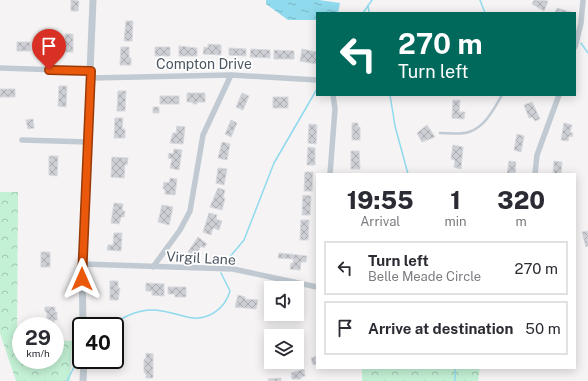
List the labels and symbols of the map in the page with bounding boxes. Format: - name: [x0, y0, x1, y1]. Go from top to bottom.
- pin: [32, 29, 66, 70]
- street label: Compton Drive: [156, 56, 252, 72]
- street label: Virgil Lane: [166, 248, 236, 268]
- position arrow: [61, 258, 103, 300]
- speed limit sign: 40: [72, 317, 124, 369]

